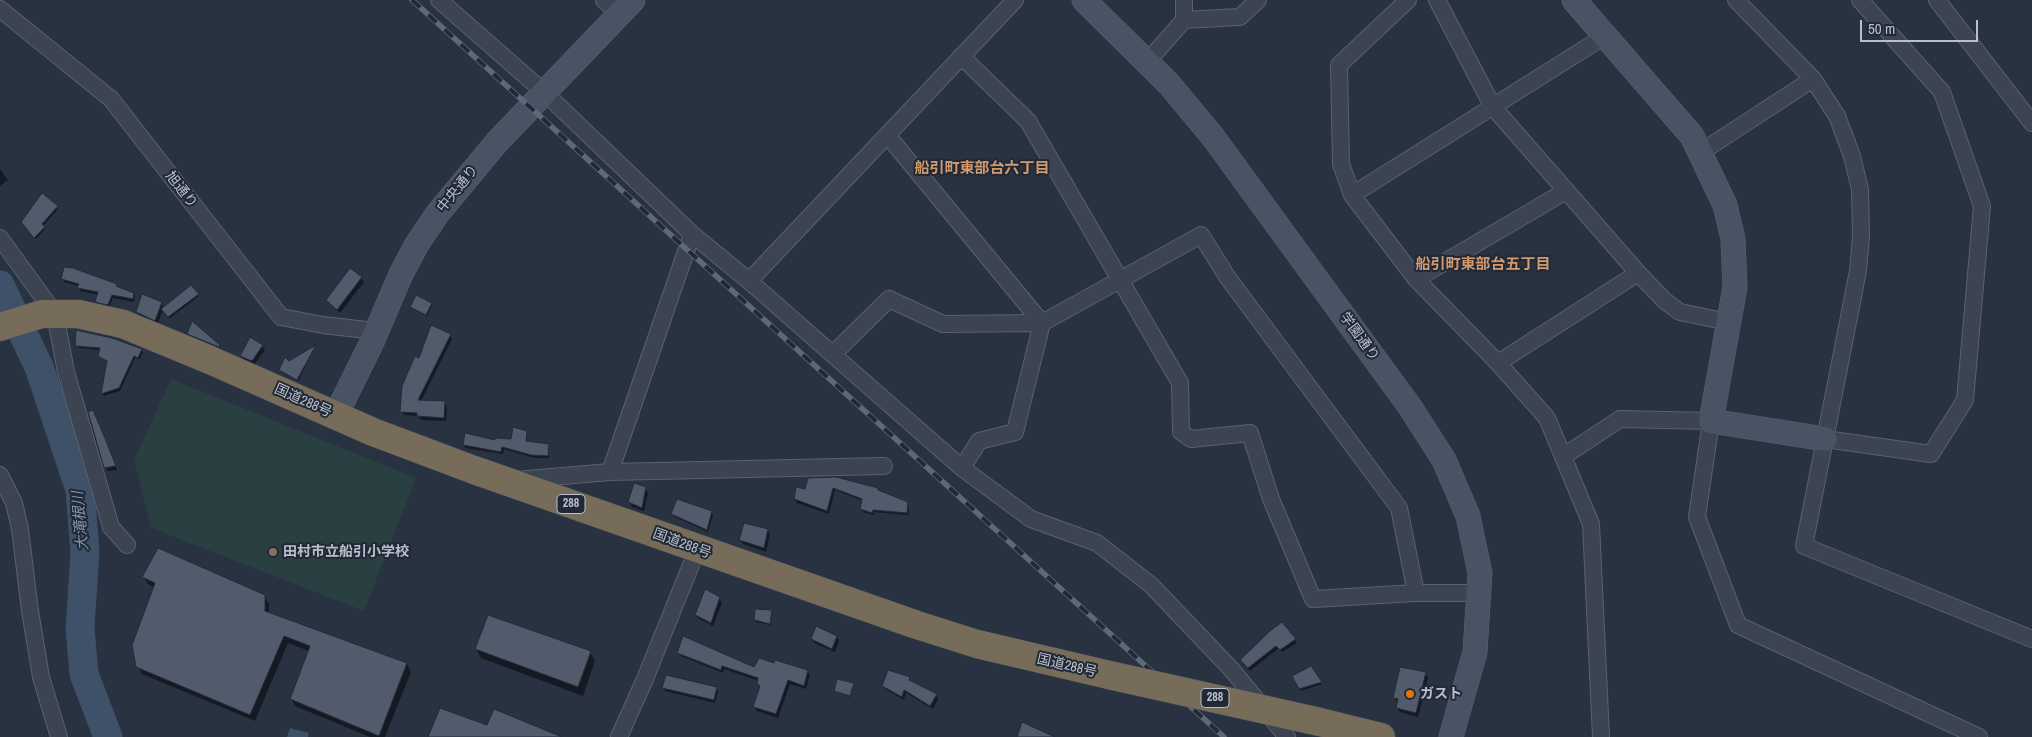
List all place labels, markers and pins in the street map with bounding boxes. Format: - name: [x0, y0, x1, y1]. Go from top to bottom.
- place label: 田村市立船引小学校: [283, 544, 409, 560]
- marker: 田村市立船引小学校: [267, 546, 279, 558]
- place label: ガスト: [1420, 686, 1462, 702]
- marker: ガスト: [1404, 688, 1416, 700]

